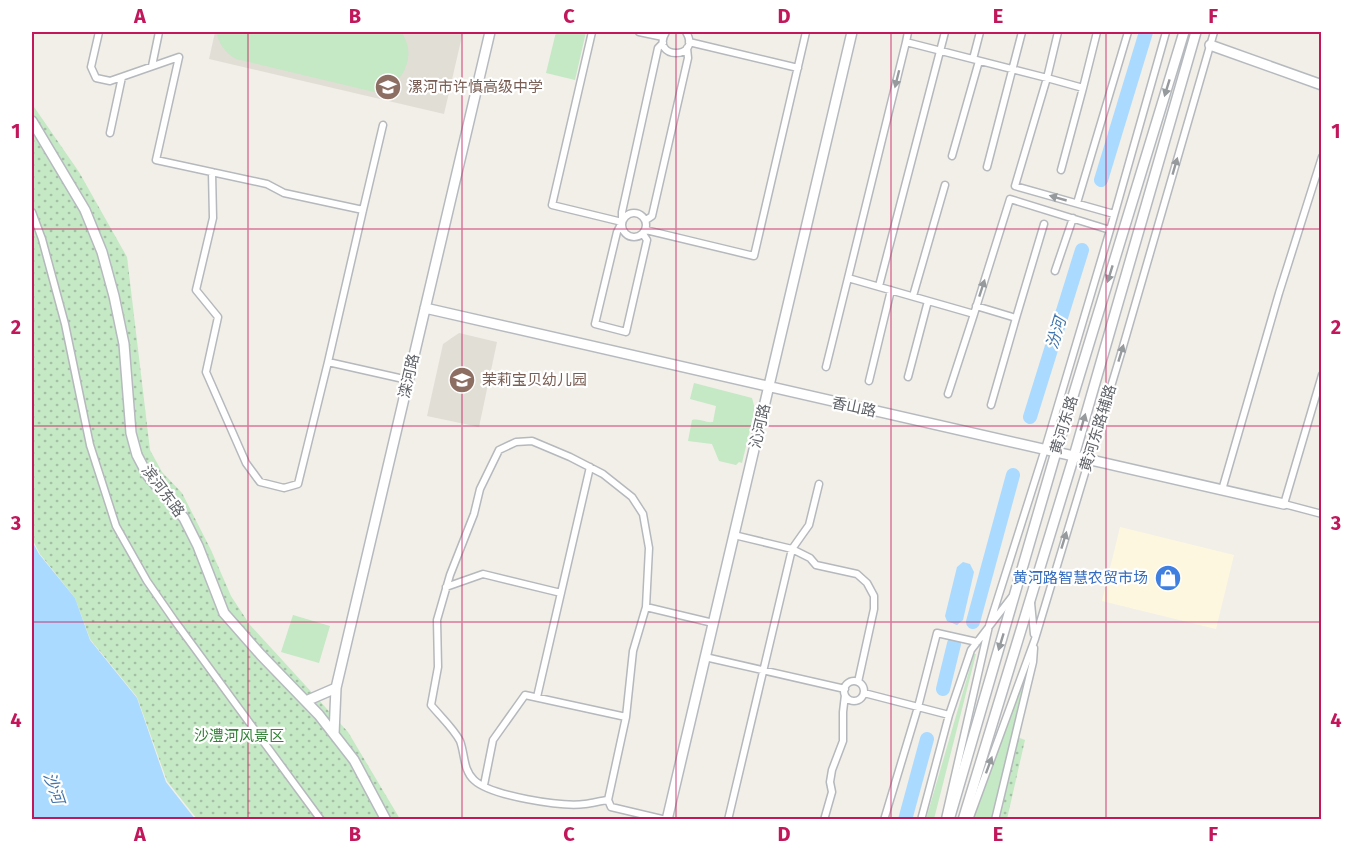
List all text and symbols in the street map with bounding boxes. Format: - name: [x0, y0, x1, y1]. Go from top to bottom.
- text: A: [133, 4, 147, 28]
- text: B: [349, 4, 361, 28]
- text: C: [563, 4, 575, 28]
- text: D: [777, 4, 791, 28]
- text: E: [993, 4, 1003, 28]
- text: F: [1208, 4, 1218, 28]
- one-way arrow: [891, 70, 901, 88]
- school or university icon: 漯河市许慎高级中学: [373, 72, 403, 102]
- place label: 漯河市许慎高级中学: [408, 78, 543, 96]
- one-way arrow: [1162, 79, 1171, 97]
- text: 1: [11, 119, 21, 143]
- text: 1: [1331, 119, 1341, 143]
- one-way arrow: [1171, 157, 1180, 175]
- one-way arrow: [1049, 193, 1067, 202]
- one-way arrow: [1105, 265, 1114, 283]
- one-way arrow: [978, 279, 987, 297]
- water label: 汾河: [1042, 312, 1071, 351]
- text: 2: [11, 315, 21, 339]
- text: 2: [1331, 315, 1341, 339]
- one-way arrow: [1117, 344, 1126, 362]
- street label: 滦河路: [395, 352, 423, 400]
- school or university icon: 茉莉宝贝幼儿园: [447, 365, 477, 395]
- place label: 茉莉宝贝幼儿园: [482, 371, 587, 389]
- street label: 黄河东路辅路: [1076, 382, 1120, 474]
- street label: 香山路: [830, 394, 878, 420]
- street label: 黄河东路: [1047, 394, 1081, 456]
- street label: 沁河路: [746, 402, 774, 450]
- one-way arrow: [1079, 413, 1088, 431]
- street label: 滨河东路: [138, 462, 188, 520]
- text: 3: [10, 511, 21, 535]
- text: 3: [1330, 511, 1341, 535]
- one-way arrow: [1060, 531, 1069, 549]
- shop icon: 黄河路智慧农贸市场: [1153, 563, 1183, 593]
- place label: 黄河路智慧农贸市场: [1013, 569, 1148, 587]
- one-way arrow: [996, 633, 1005, 651]
- text: 4: [10, 708, 22, 732]
- text: 4: [1330, 708, 1342, 732]
- park label: 沙澧河风景区: [194, 727, 284, 745]
- one-way arrow: [985, 755, 995, 773]
- water label: 沙河: [40, 770, 69, 809]
- text: A: [133, 822, 147, 846]
- text: B: [349, 822, 361, 846]
- text: C: [563, 822, 575, 846]
- text: D: [777, 822, 791, 846]
- text: E: [993, 822, 1003, 846]
- text: F: [1208, 822, 1218, 846]

